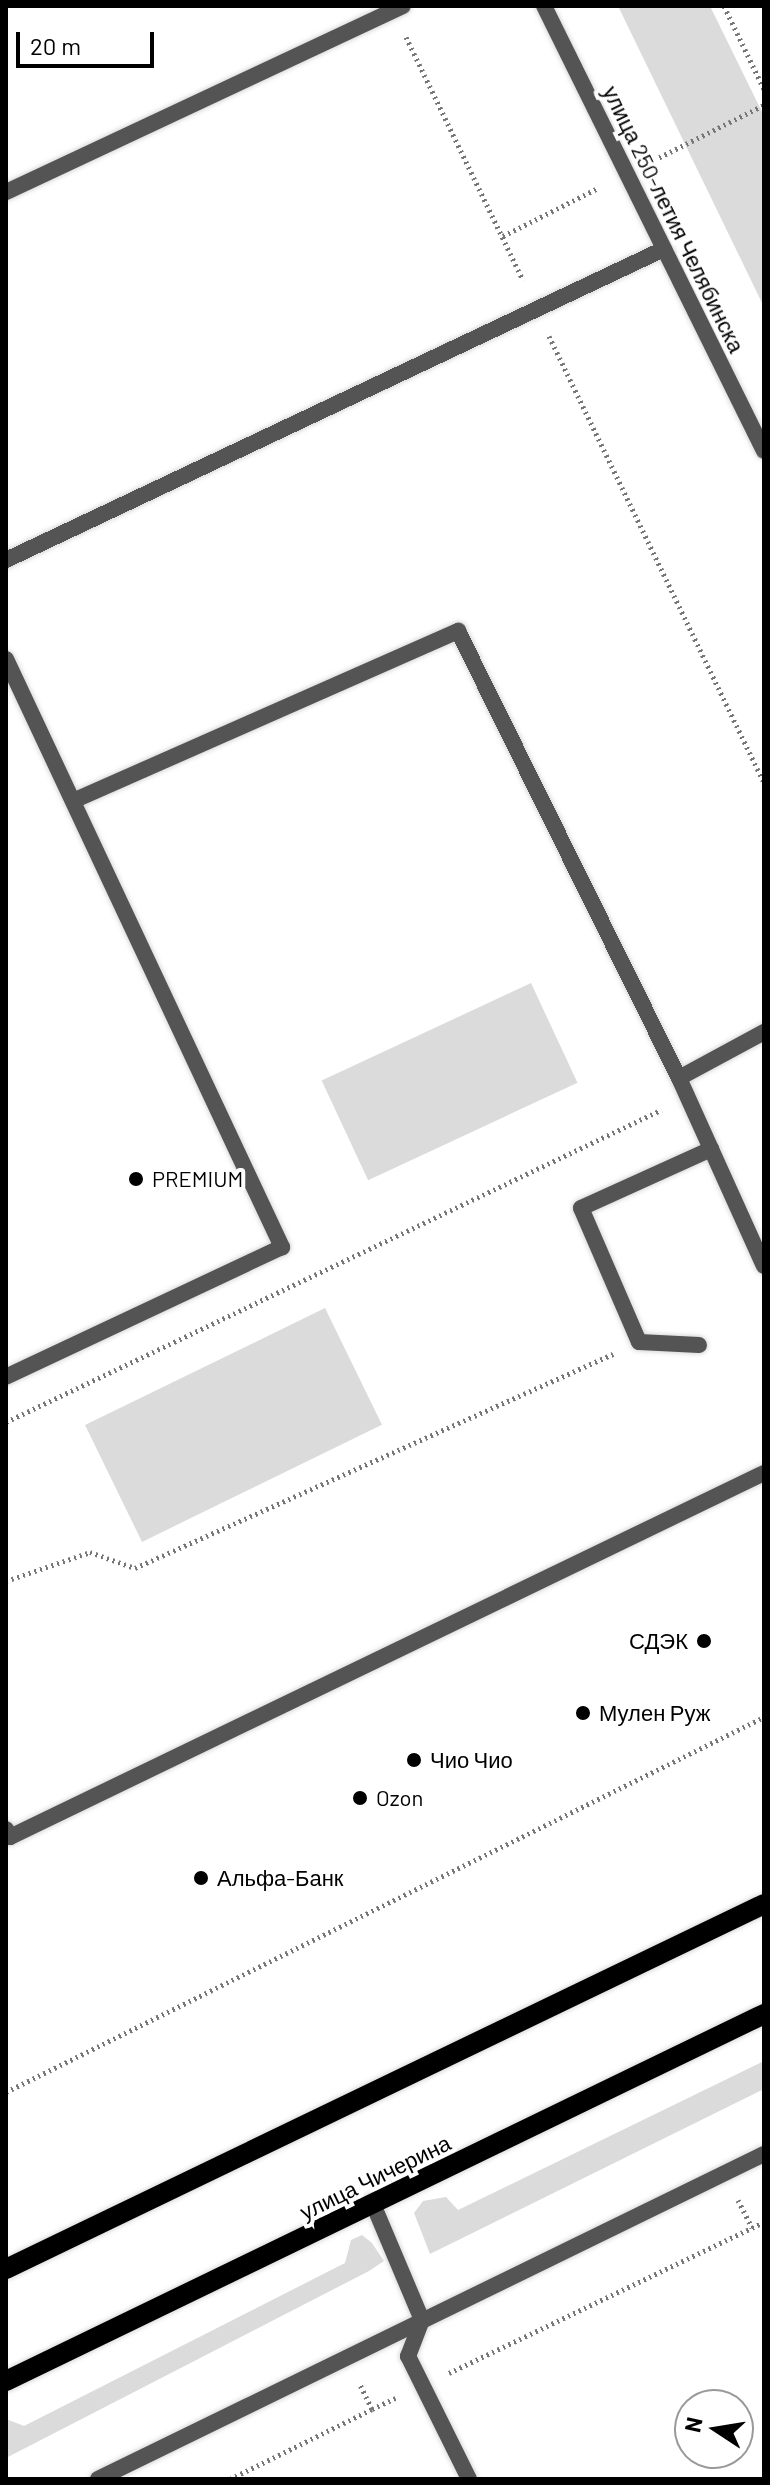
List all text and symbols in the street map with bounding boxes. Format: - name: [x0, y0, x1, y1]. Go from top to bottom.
- scale bar: [20, 16, 158, 66]
- text: 20 m: [30, 31, 81, 60]
- street label: улица 250-летия Челябинска: [598, 81, 750, 357]
- place label: PREMIUM: [152, 1166, 243, 1192]
- marker: PREMIUM: [127, 1170, 145, 1188]
- place label: СДЭК: [629, 1628, 688, 1654]
- marker: СДЭК: [695, 1632, 713, 1650]
- place label: Мулен Руж: [599, 1700, 710, 1726]
- marker: Мулен Руж: [574, 1704, 592, 1722]
- place label: Чио Чио: [430, 1747, 513, 1773]
- marker: Чио Чио: [405, 1751, 423, 1769]
- place label: Ozon: [376, 1785, 423, 1811]
- marker: Ozon: [351, 1789, 369, 1807]
- place label: Альфа-Банк: [217, 1865, 343, 1891]
- marker: Альфа-Банк: [192, 1869, 210, 1887]
- street label: улица Чичерина: [295, 2129, 455, 2225]
- north arrow: [674, 2389, 754, 2469]
- text: N: [678, 2415, 707, 2434]

